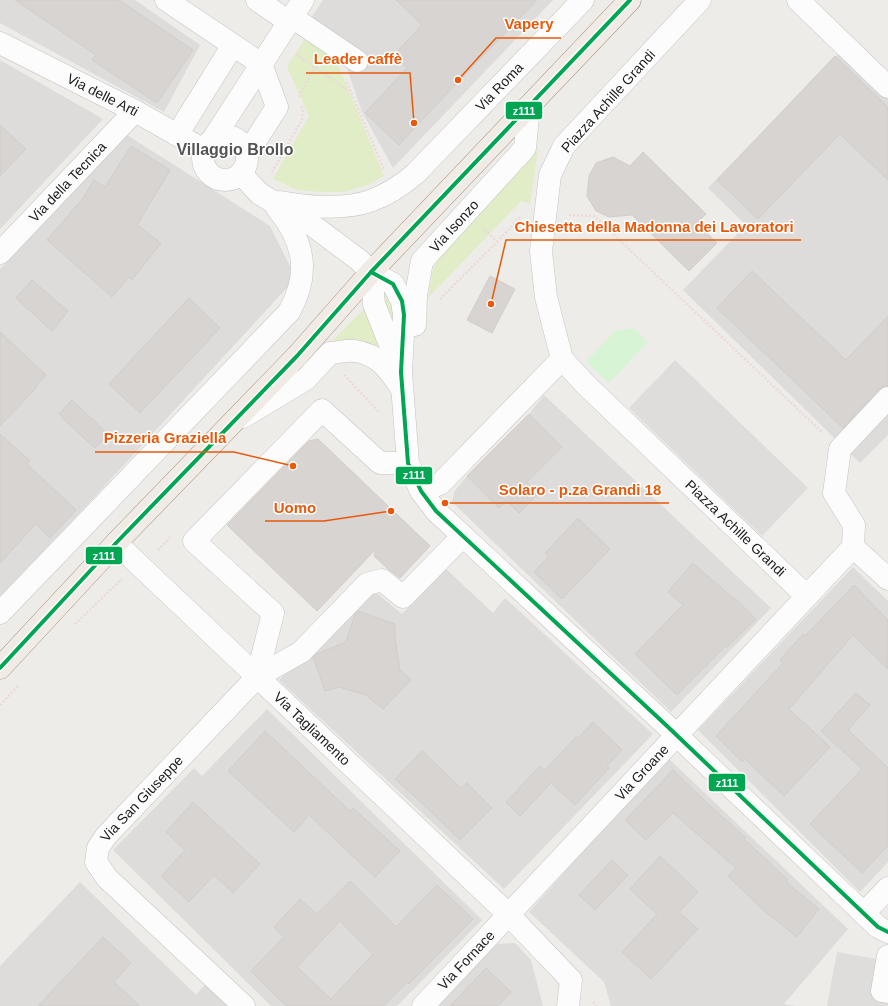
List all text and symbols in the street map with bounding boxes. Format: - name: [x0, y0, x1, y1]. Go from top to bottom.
- callout: Vapery: [496, 11, 561, 38]
- text: Vapery: [504, 15, 554, 32]
- callout: Leader caffè: [306, 46, 410, 73]
- street label: Piazza Achille Grandi: [558, 46, 658, 156]
- text: Leader caffè: [314, 50, 402, 67]
- street label: Via Roma: [472, 59, 526, 114]
- street label: Via delle Arti: [64, 70, 141, 119]
- line badge: z111: [505, 101, 543, 120]
- text: z111: [513, 105, 535, 117]
- street label: Via della Tecnica: [26, 138, 110, 225]
- district label: Villaggio Brollo: [176, 141, 294, 158]
- street label: Via Isonzo: [426, 196, 482, 255]
- callout: Chiesetta della Madonna dei Lavoratori: [506, 213, 801, 240]
- text: Chiesetta della Madonna dei Lavoratori: [514, 218, 794, 235]
- callout: Pizzeria Graziella: [95, 425, 234, 452]
- text: Pizzeria Graziella: [104, 429, 227, 446]
- line badge: z111: [395, 466, 433, 485]
- text: z111: [403, 469, 425, 481]
- callout: Solaro - p.za Grandi 18: [491, 476, 669, 503]
- street label: Piazza Achille Grandi: [682, 477, 789, 580]
- text: Solaro - p.za Grandi 18: [499, 481, 661, 498]
- callout: Uomo: [265, 494, 324, 521]
- text: Uomo: [274, 499, 316, 516]
- line badge: z111: [85, 546, 123, 565]
- text: z111: [93, 550, 115, 562]
- street label: Via Tagliamento: [271, 689, 354, 769]
- street label: Via Groane: [612, 741, 672, 804]
- street label: Via San Giuseppe: [97, 752, 186, 844]
- line badge: z111: [708, 773, 746, 792]
- text: z111: [716, 777, 738, 789]
- street label: Via Fornace: [434, 927, 498, 993]

